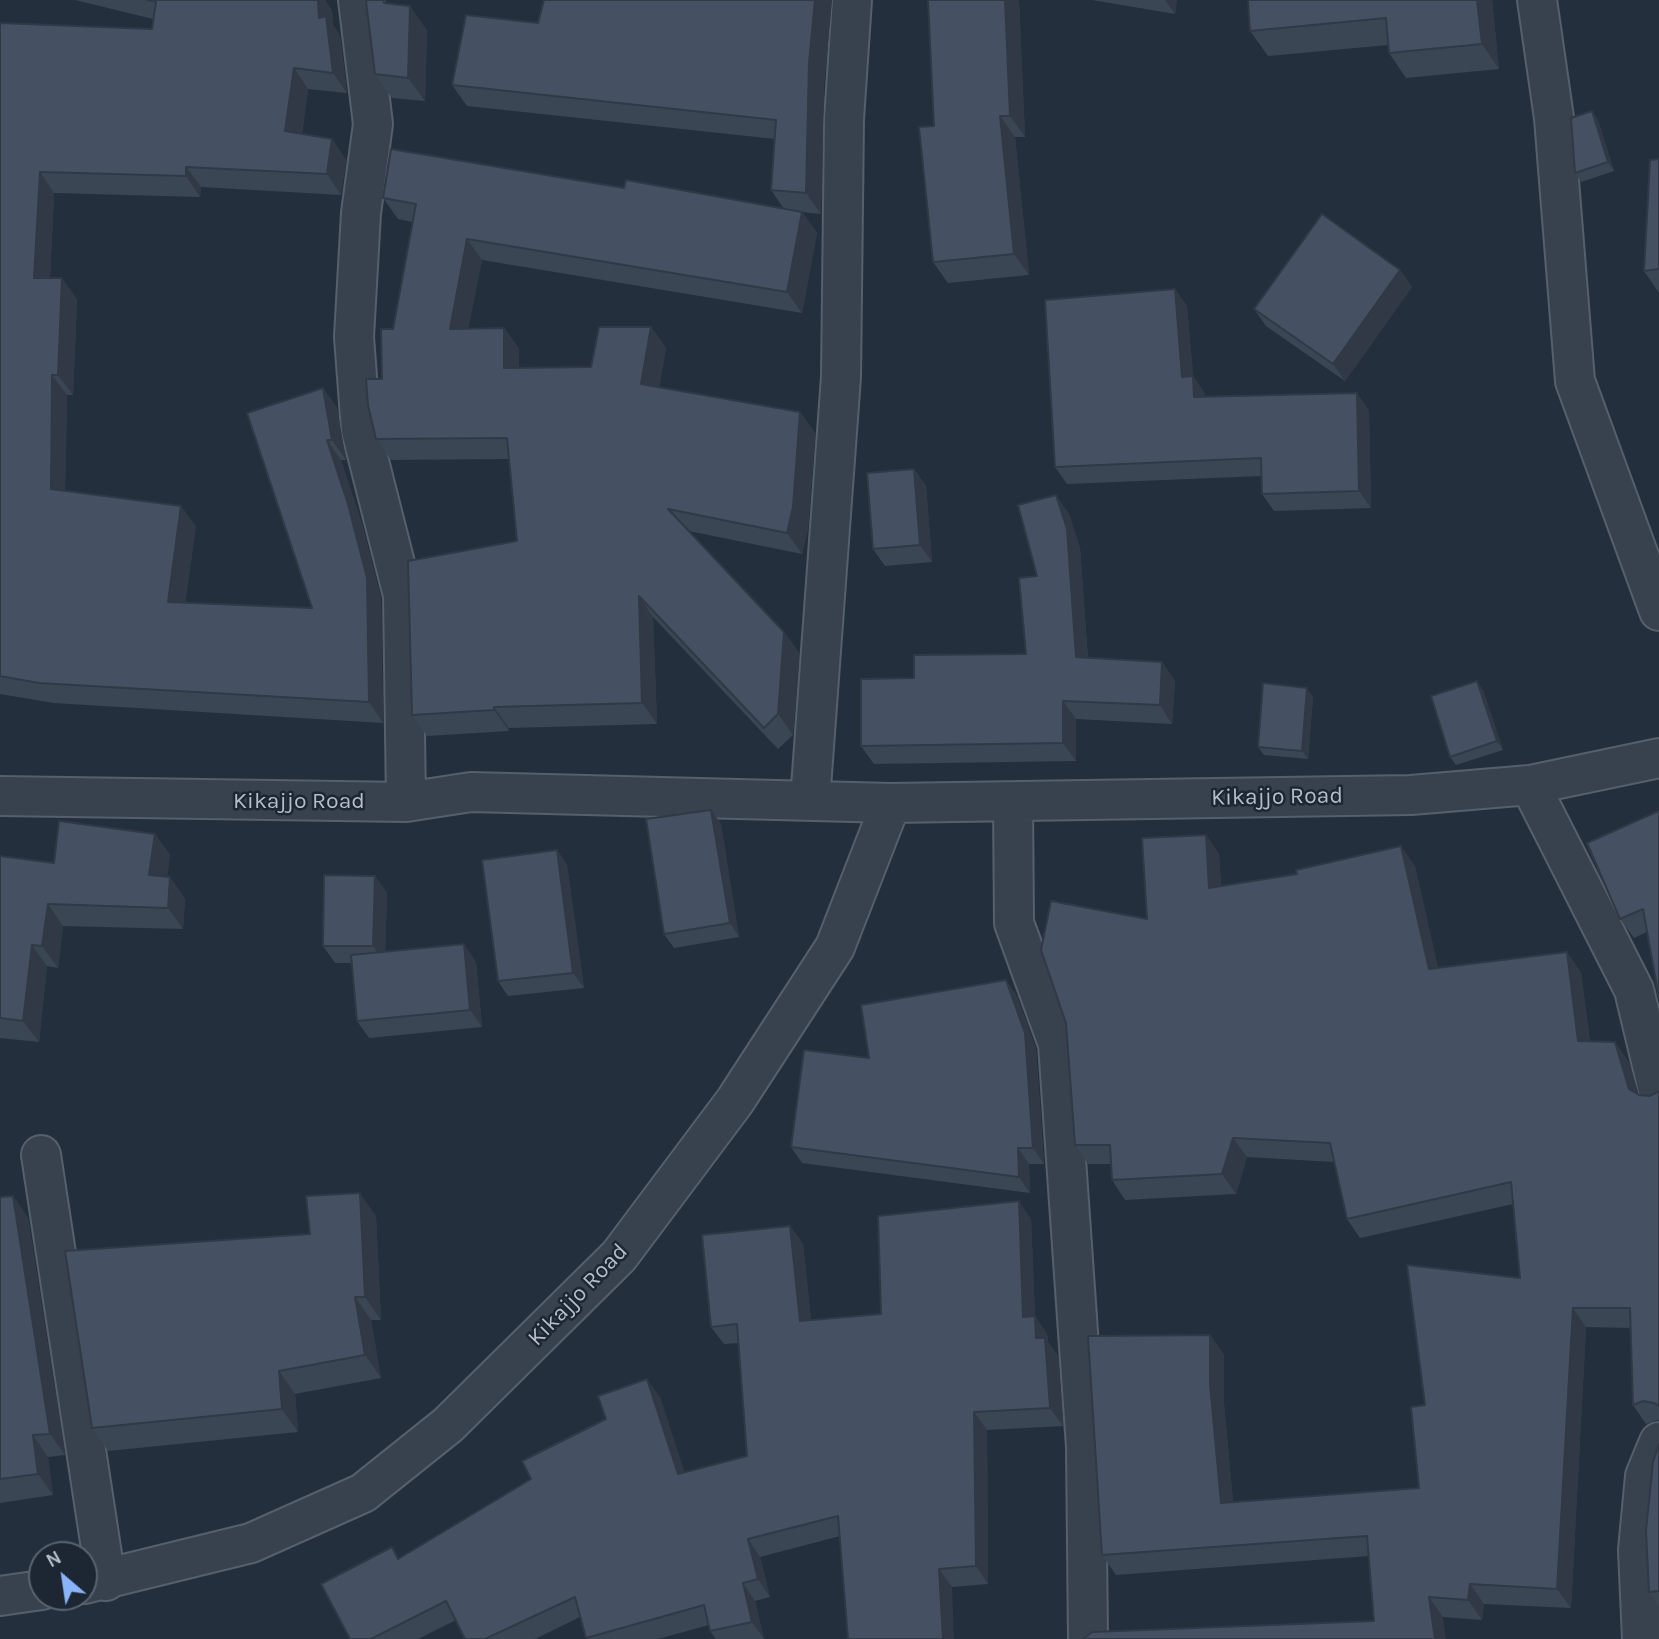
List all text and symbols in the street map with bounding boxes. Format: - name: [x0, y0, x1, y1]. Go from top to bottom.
- street label: Kikajjo Road: [1211, 782, 1343, 812]
- street label: Kikajjo Road: [233, 787, 365, 815]
- street label: Kikajjo Road: [522, 1238, 634, 1352]
- north arrow: [28, 1541, 98, 1611]
- text: N: [42, 1546, 65, 1572]

